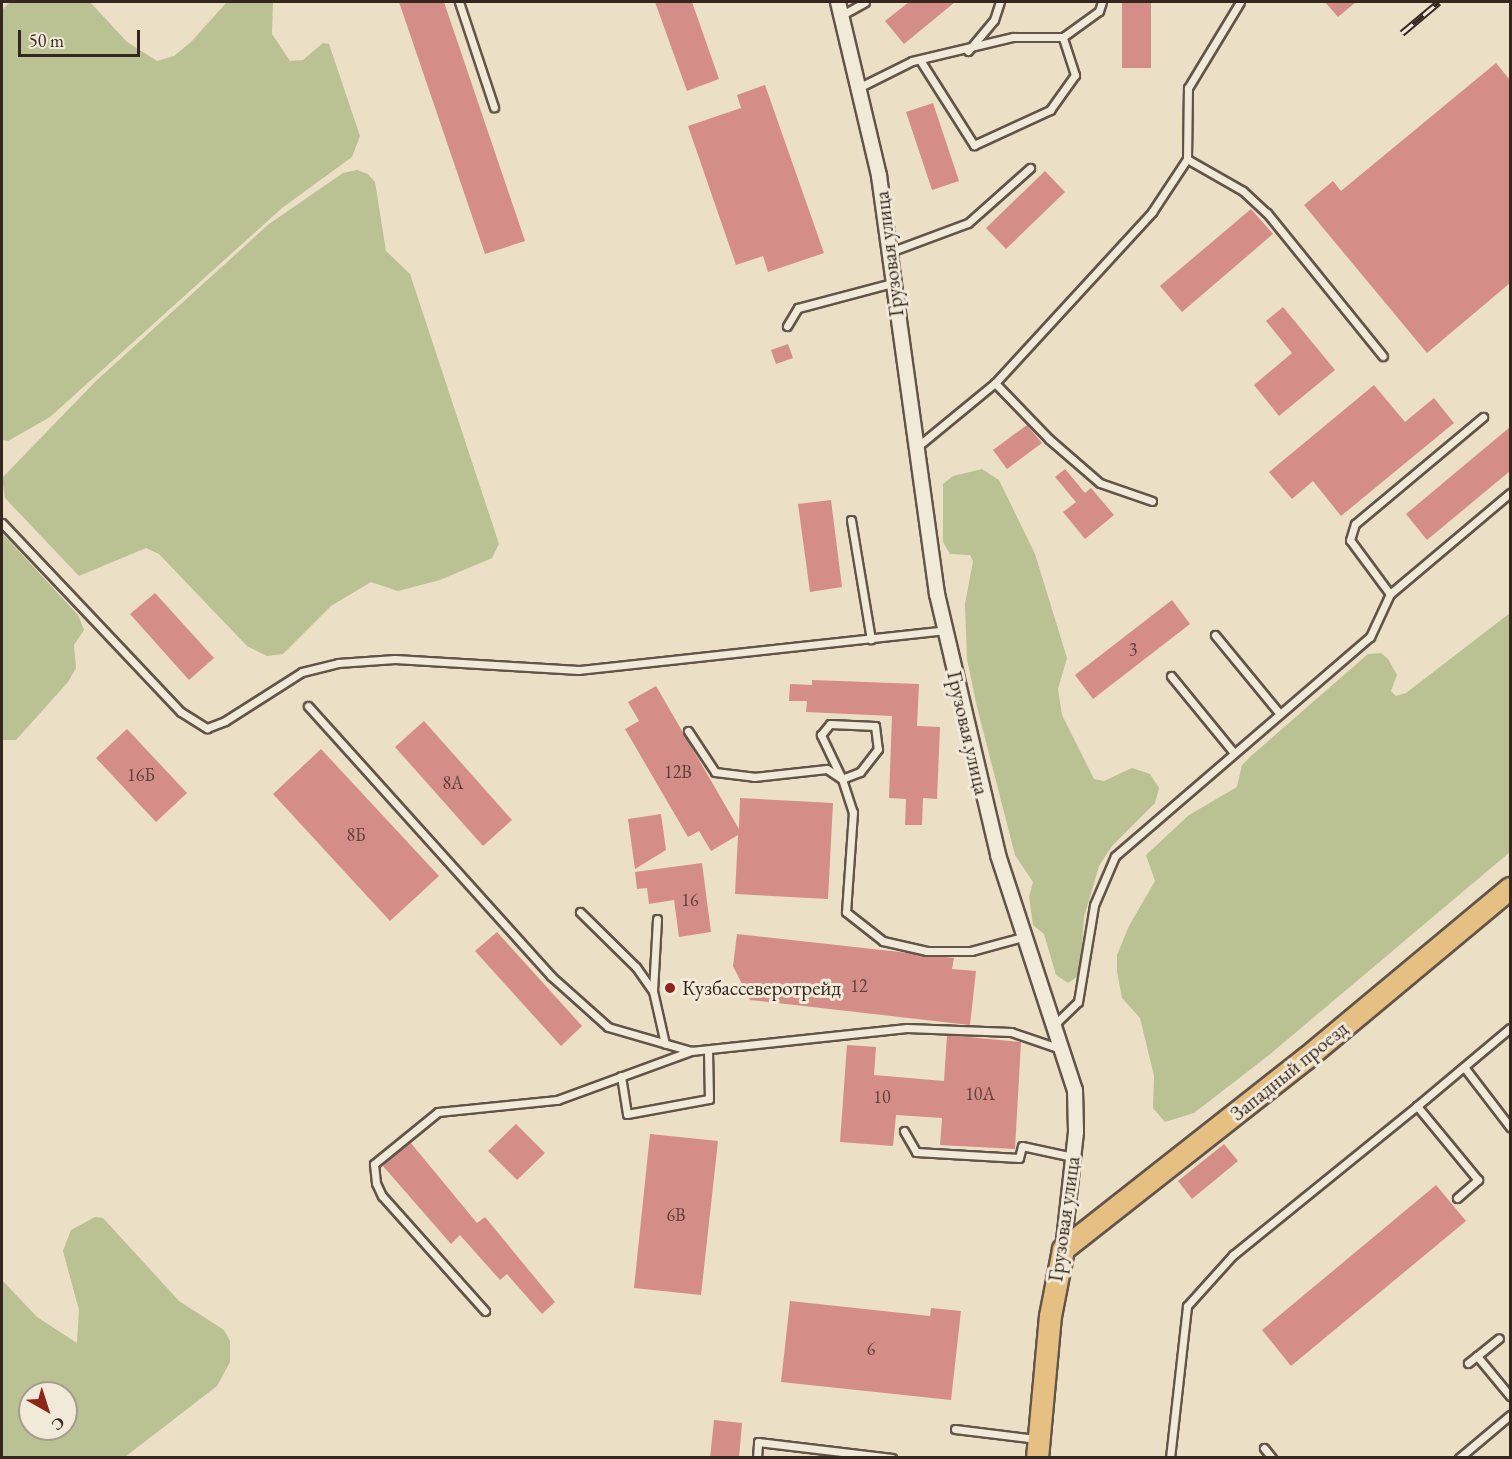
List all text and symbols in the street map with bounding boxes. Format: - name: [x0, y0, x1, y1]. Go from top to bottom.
- scale bar: [21, 18, 142, 56]
- text: 50 m: [29, 29, 64, 52]
- street label: Грузовая улица: [869, 190, 909, 318]
- house number: 3: [1129, 639, 1137, 661]
- street label: Грузовая улица: [942, 669, 994, 797]
- house number: 12В: [664, 761, 692, 783]
- house number: 16Б: [127, 764, 155, 786]
- house number: 8А: [442, 772, 464, 794]
- house number: 8Б: [346, 824, 366, 846]
- house number: 16: [681, 889, 699, 911]
- place label: Кузбассеверотрейд: [682, 975, 841, 1001]
- house number: 12: [850, 975, 868, 997]
- marker: Кузбассеверотрейд: [663, 981, 677, 995]
- street label: Западный проезд: [1225, 1016, 1353, 1126]
- house number: 10А: [965, 1083, 995, 1105]
- house number: 10: [873, 1086, 891, 1108]
- street label: Грузовая улица: [1043, 1155, 1085, 1283]
- house number: 6В: [666, 1204, 686, 1226]
- house number: 6: [867, 1338, 875, 1360]
- north arrow: [18, 1381, 78, 1441]
- text: С: [47, 1412, 69, 1436]

